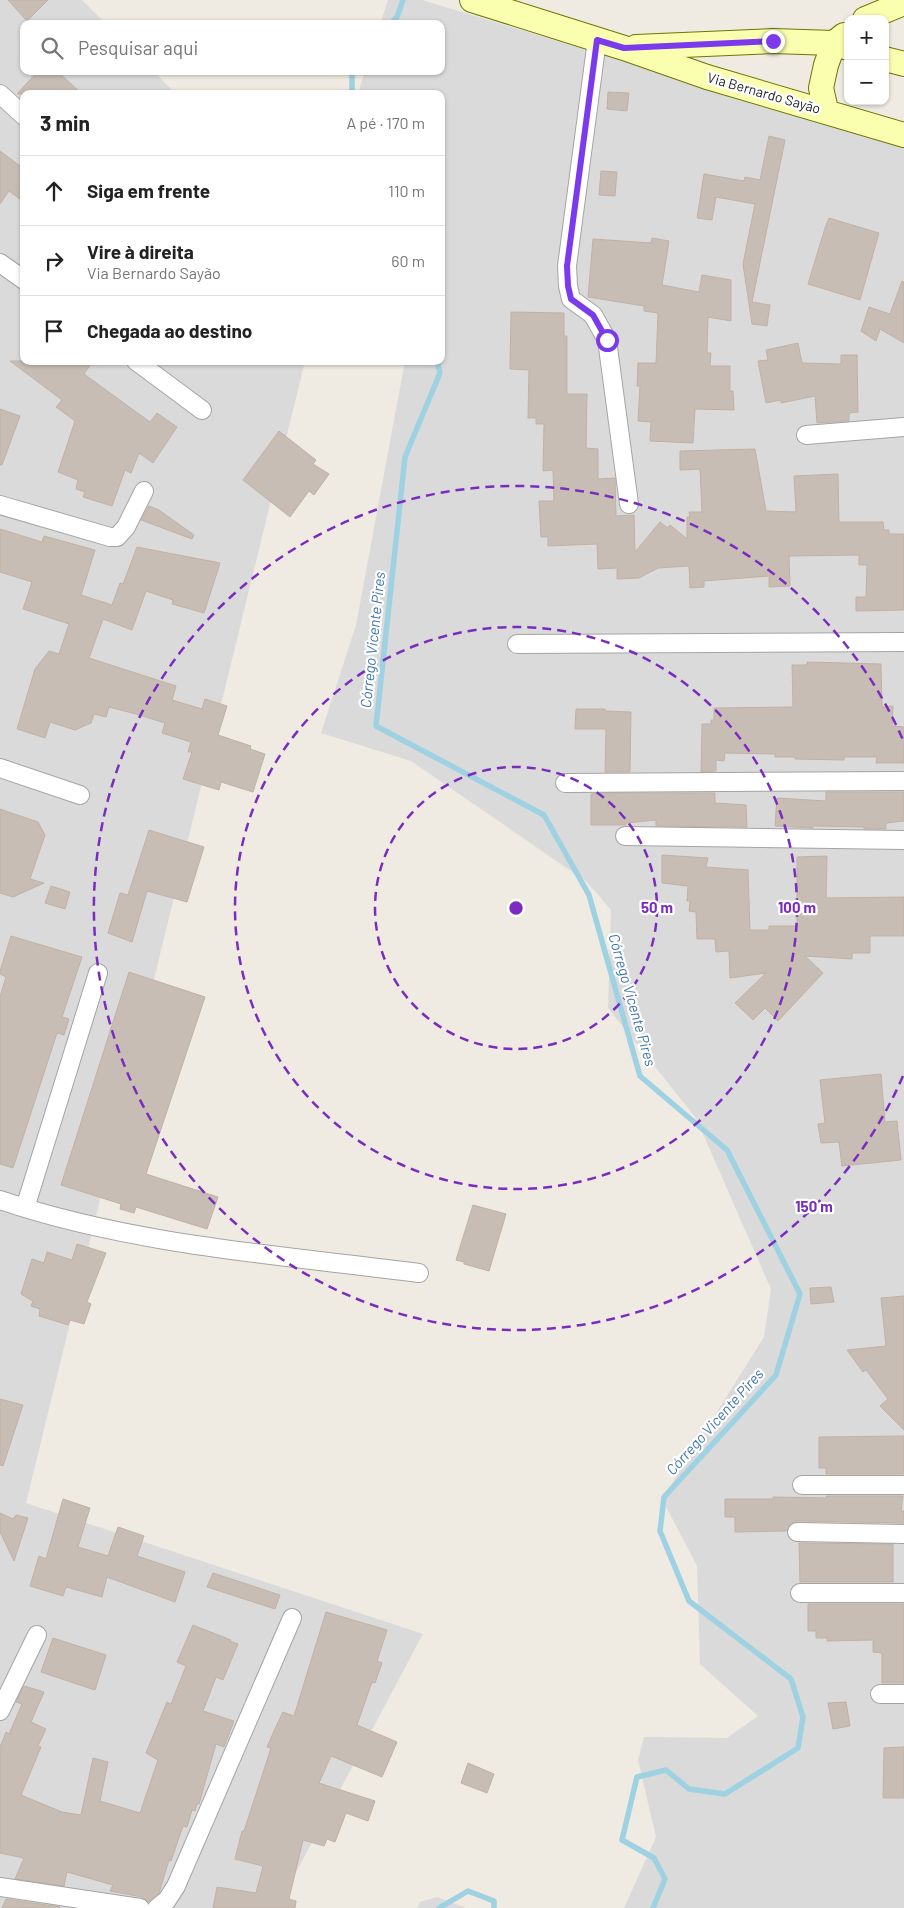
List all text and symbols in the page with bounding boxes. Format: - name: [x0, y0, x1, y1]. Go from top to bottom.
- map controls: [844, 15, 889, 105]
- button: +: [844, 15, 889, 60]
- search box: [20, 20, 445, 75]
- route end: [762, 30, 785, 53]
- icon: search: [38, 34, 66, 62]
- text: Pesquisar aqui: [78, 36, 198, 59]
- button: −: [844, 60, 889, 105]
- street label: Via Bernardo Sayão: [706, 68, 823, 117]
- text: 3 min: [40, 110, 90, 135]
- text: A pé · 170 m: [346, 113, 425, 132]
- icon: ahead: [40, 177, 68, 205]
- text: Siga em frente: [87, 179, 210, 202]
- text: 110 m: [388, 181, 425, 200]
- text: Vire à direita: [87, 240, 194, 263]
- icon: right: [40, 247, 68, 275]
- text: 60 m: [391, 251, 425, 270]
- text: Via Bernardo Sayão: [87, 263, 221, 282]
- icon: arrive: [40, 317, 68, 345]
- text: Chegada ao destino: [87, 319, 252, 342]
- route start: [596, 329, 619, 352]
- water label: Córrego Vicente Pires: [356, 571, 388, 709]
- text: 50 m: [641, 898, 673, 916]
- text: 100 m: [778, 898, 816, 916]
- centre of rings: [507, 899, 525, 917]
- water label: Córrego Vicente Pires: [605, 931, 660, 1068]
- text: 150 m: [795, 1197, 833, 1215]
- water label: Córrego Vicente Pires: [662, 1364, 767, 1478]

